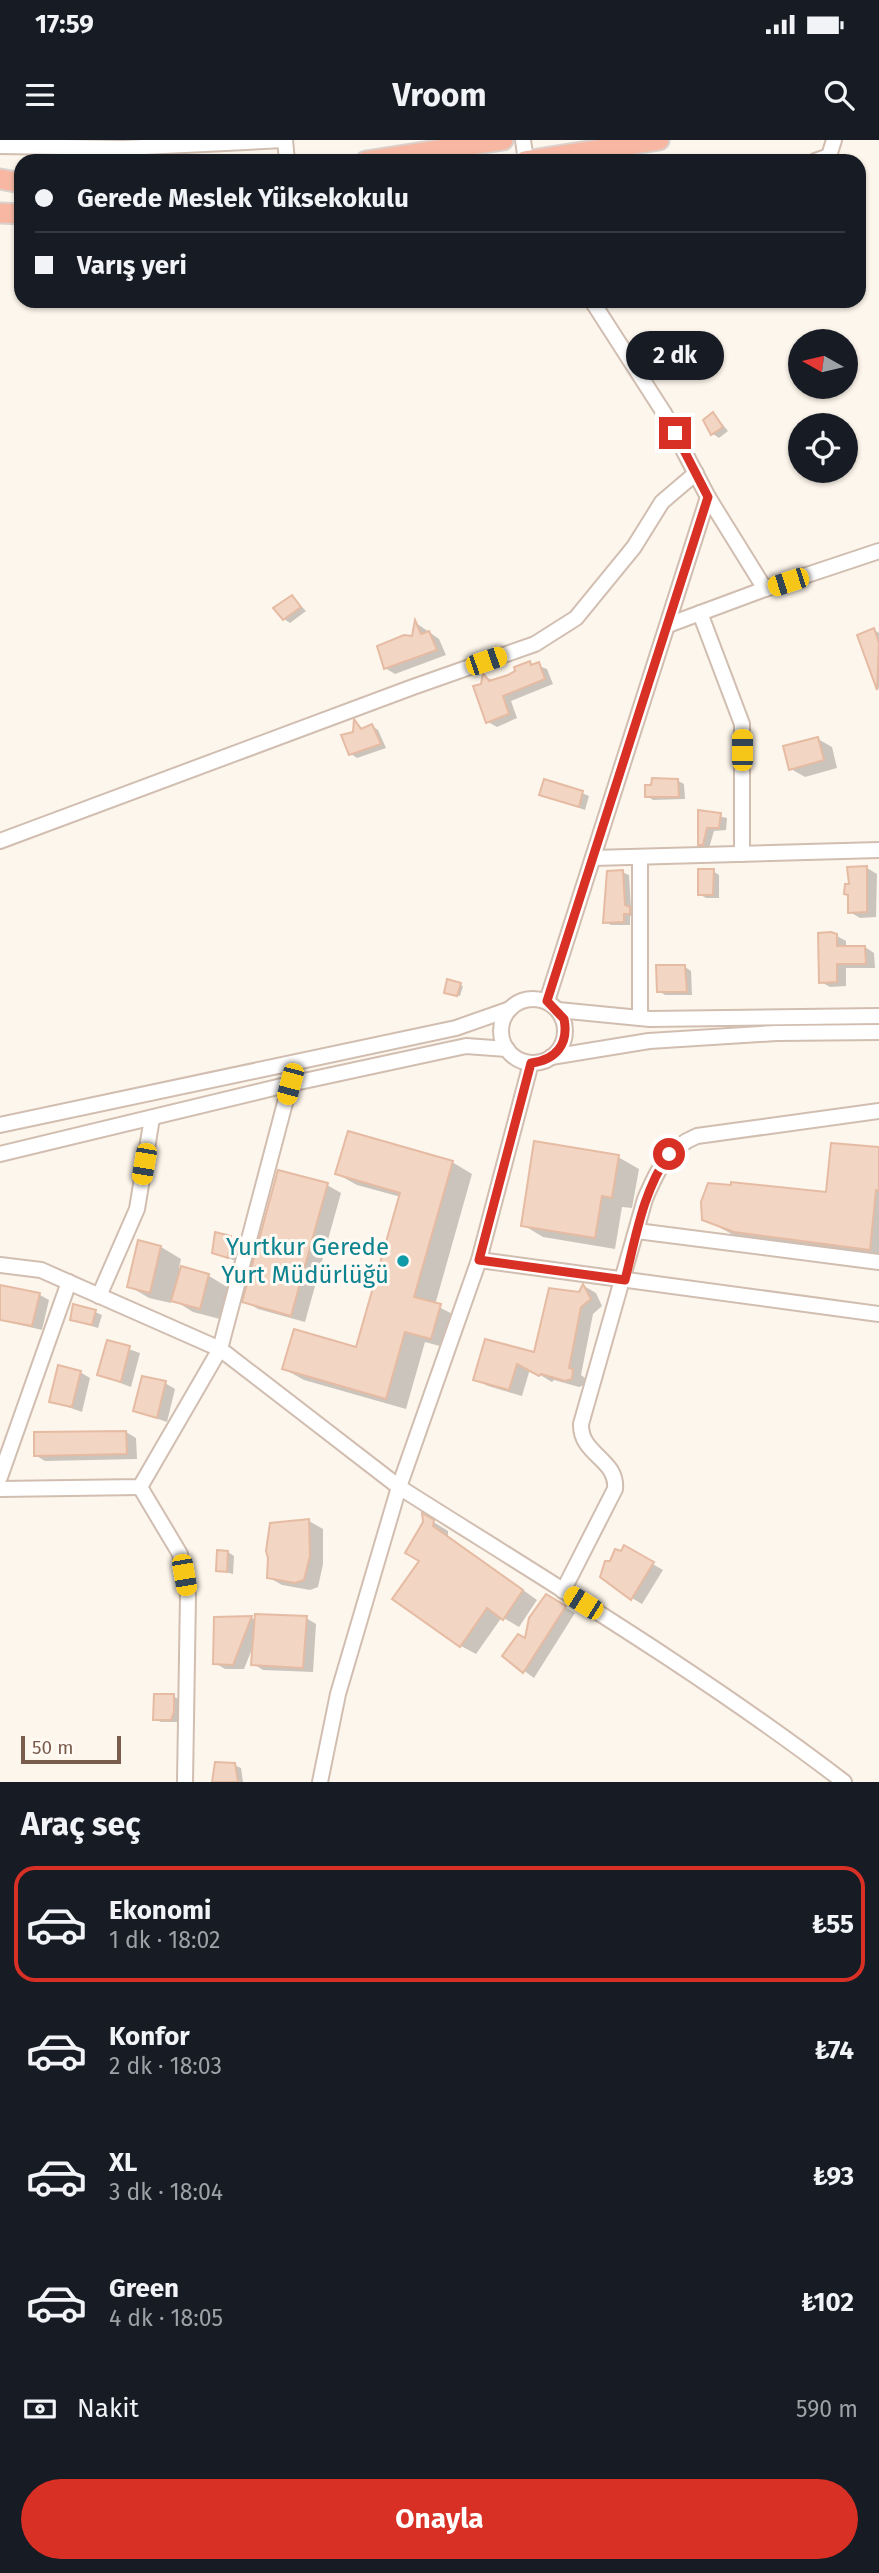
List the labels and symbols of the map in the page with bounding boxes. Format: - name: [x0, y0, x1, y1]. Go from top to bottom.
- north arrow: [788, 329, 858, 399]
- callout: 2 dk: [626, 331, 724, 380]
- route end: [659, 417, 691, 449]
- car: [765, 566, 812, 598]
- car: [463, 644, 510, 678]
- car: [732, 729, 753, 771]
- car: [275, 1061, 306, 1107]
- route start: [653, 1138, 685, 1170]
- car: [131, 1141, 158, 1187]
- place label: Yurtkur Gerede Yurt Müdürlüğü: [221, 1233, 389, 1289]
- marker: Yurtkur Gerede Yurt Müdürlüğü: [395, 1253, 411, 1269]
- car: [171, 1552, 198, 1598]
- car: [560, 1583, 607, 1623]
- scale bar: [21, 1733, 121, 1765]

